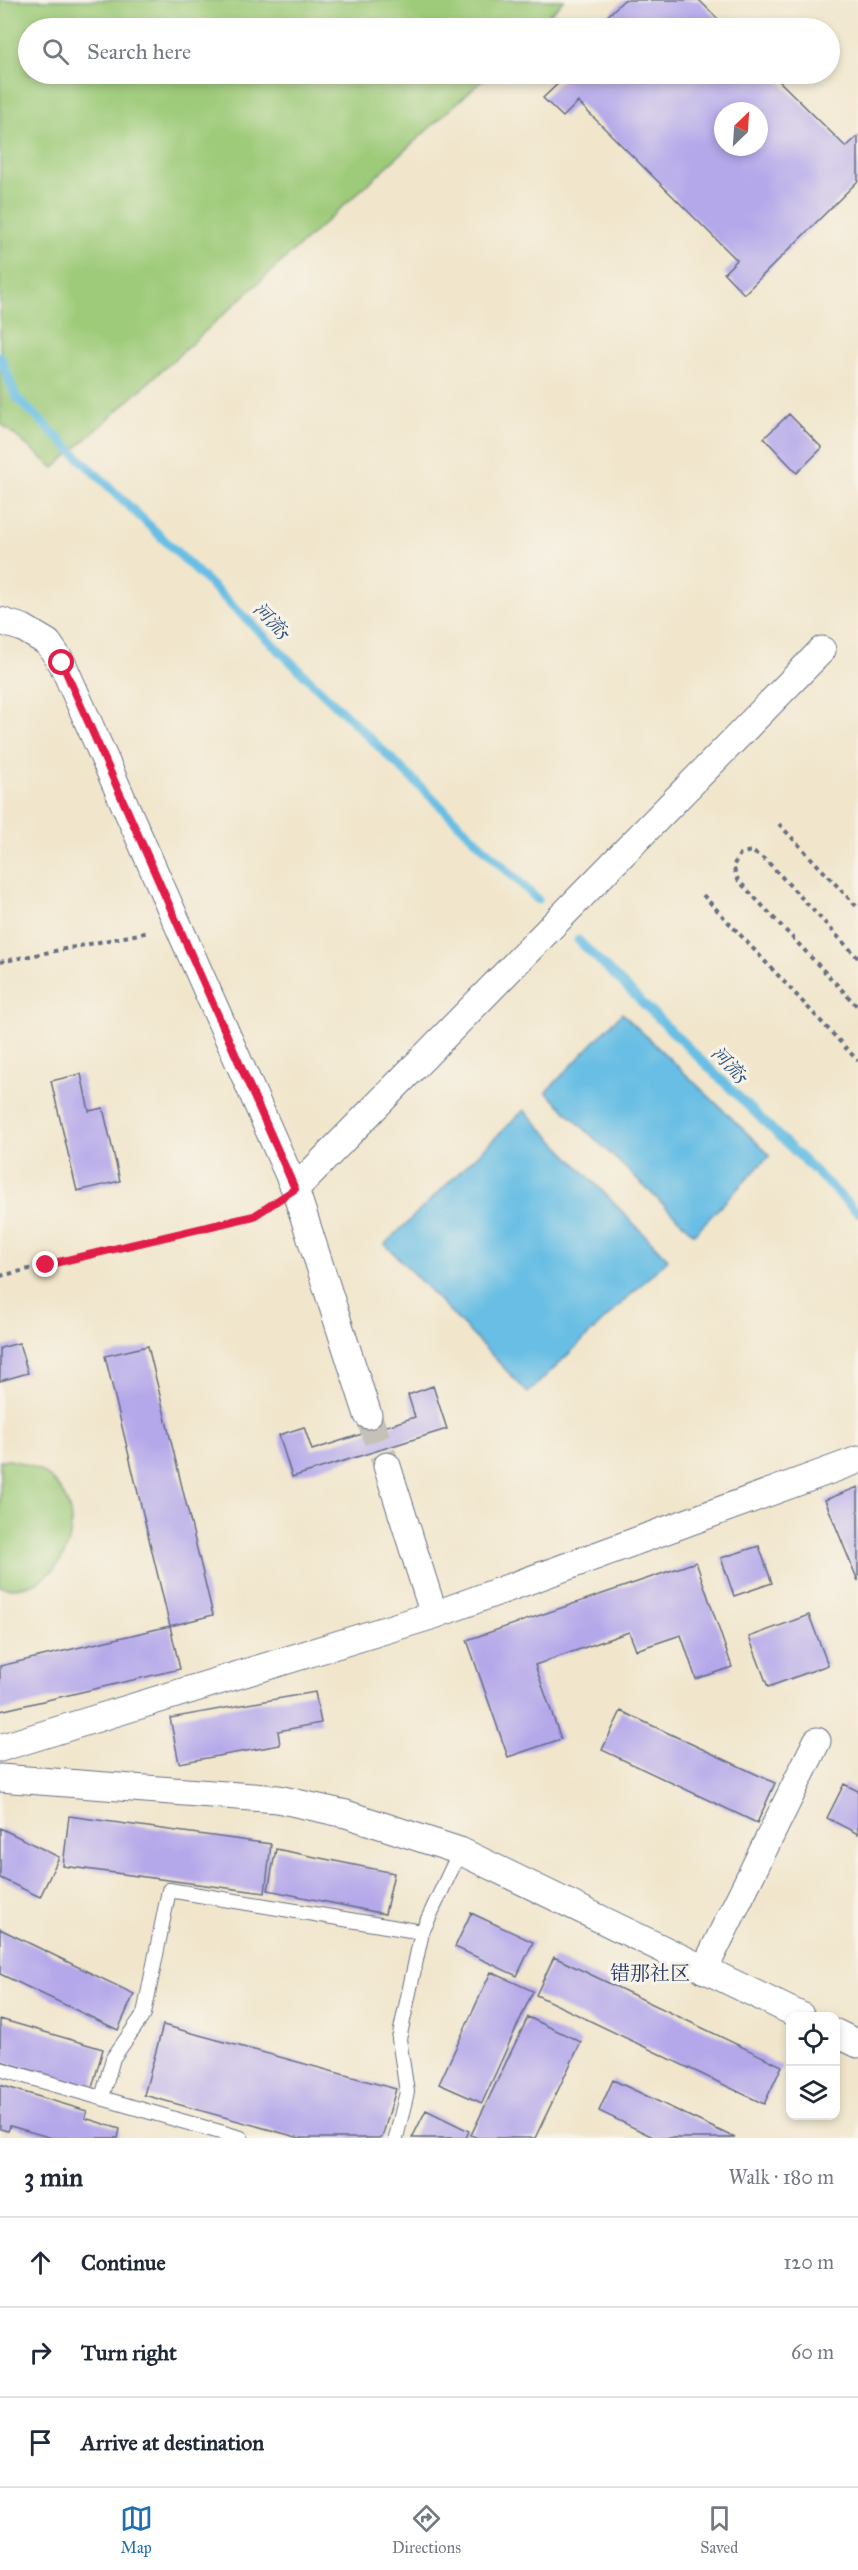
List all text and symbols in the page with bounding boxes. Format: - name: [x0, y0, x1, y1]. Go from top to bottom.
- search box: [18, 18, 840, 84]
- icon: search: [39, 35, 72, 68]
- text: Search here: [87, 38, 191, 65]
- north arrow: [714, 102, 768, 156]
- water label: 河流5: [248, 598, 296, 644]
- route start: [48, 649, 74, 675]
- water label: 河流5: [706, 1042, 754, 1088]
- route end: [32, 1251, 58, 1277]
- district label: 错那社区: [610, 1961, 690, 1985]
- map controls: [786, 2012, 840, 2120]
- button: locate: [786, 2012, 840, 2066]
- button: layers: [786, 2066, 840, 2120]
- text: 3 min: [24, 2161, 83, 2193]
- text: Walk · 180 m: [729, 2165, 834, 2189]
- icon: ahead: [24, 2246, 57, 2279]
- text: Continue: [81, 2249, 166, 2276]
- text: 120 m: [783, 2250, 834, 2274]
- icon: right: [24, 2336, 57, 2369]
- text: Turn right: [81, 2339, 177, 2366]
- text: 60 m: [791, 2340, 834, 2364]
- icon: arrive: [24, 2426, 57, 2459]
- text: Arrive at destination: [81, 2429, 264, 2456]
- tab: Map: [120, 2502, 153, 2557]
- tab: Directions: [392, 2502, 461, 2557]
- tab: Saved: [700, 2502, 738, 2557]

